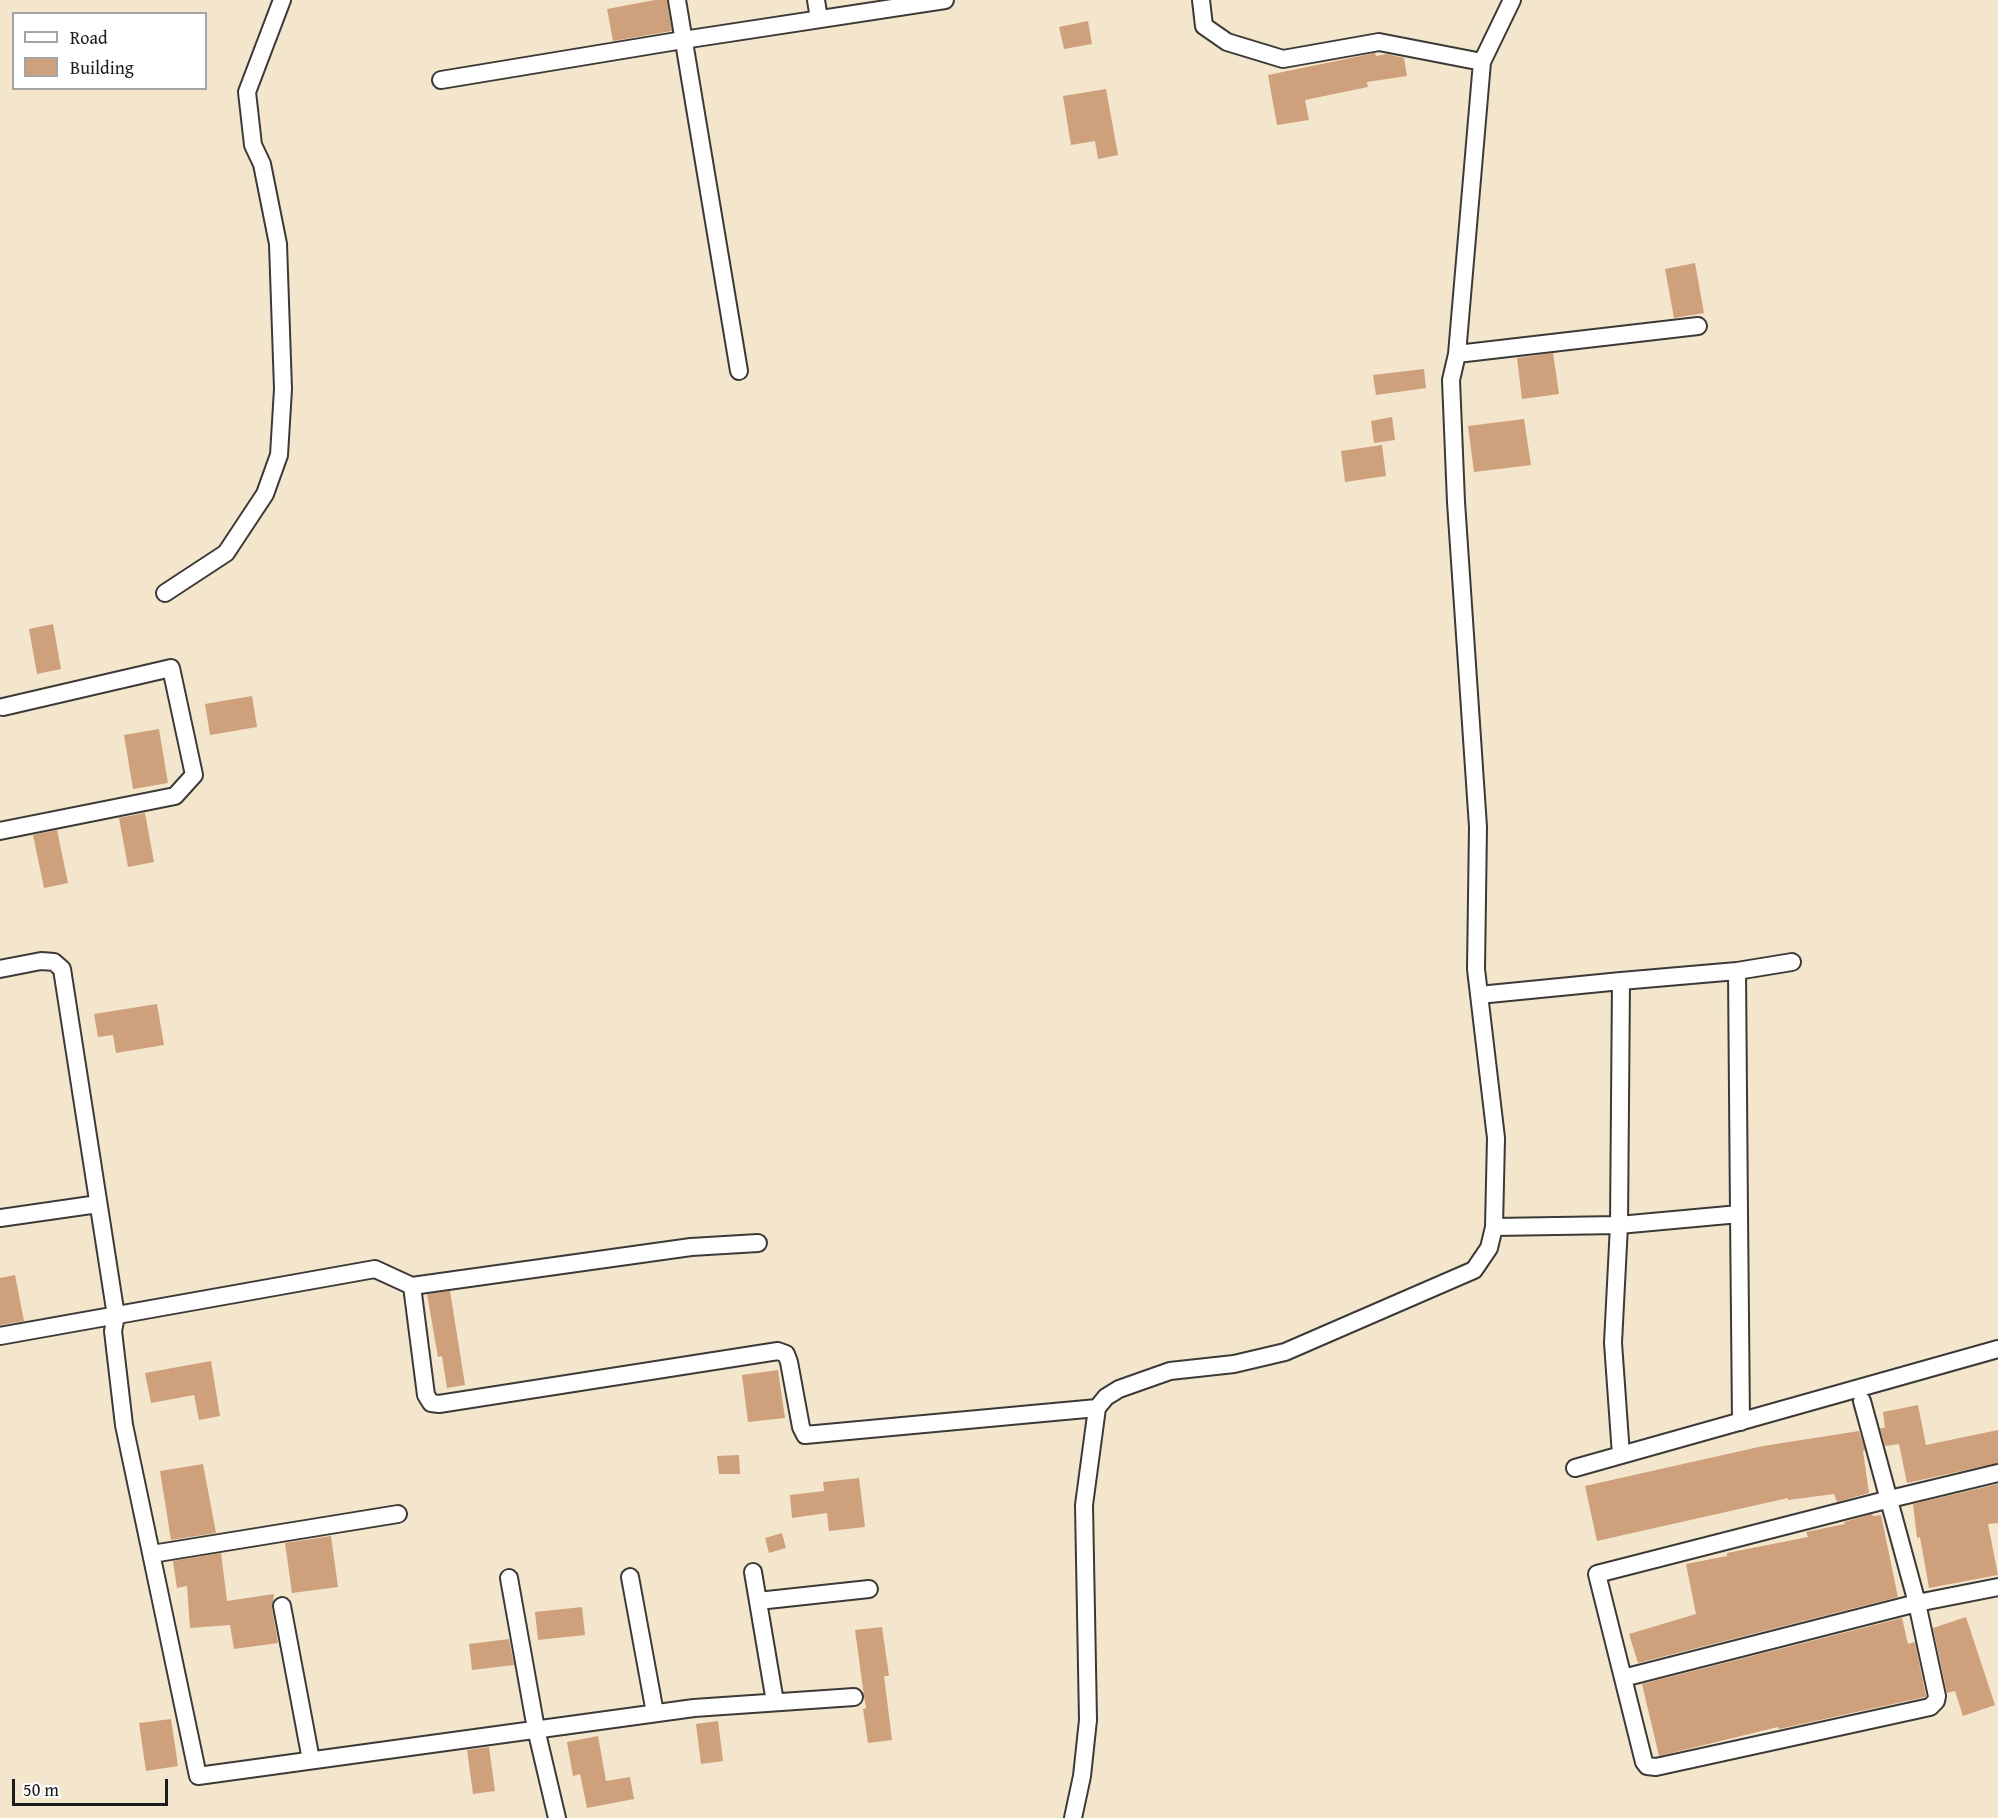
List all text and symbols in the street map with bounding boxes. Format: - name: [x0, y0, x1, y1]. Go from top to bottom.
- legend: [12, 12, 207, 90]
- text: Road: [70, 24, 108, 51]
- text: Building: [70, 54, 134, 81]
- scale bar: [15, 1767, 171, 1805]
- text: 50 m: [23, 1776, 59, 1803]

